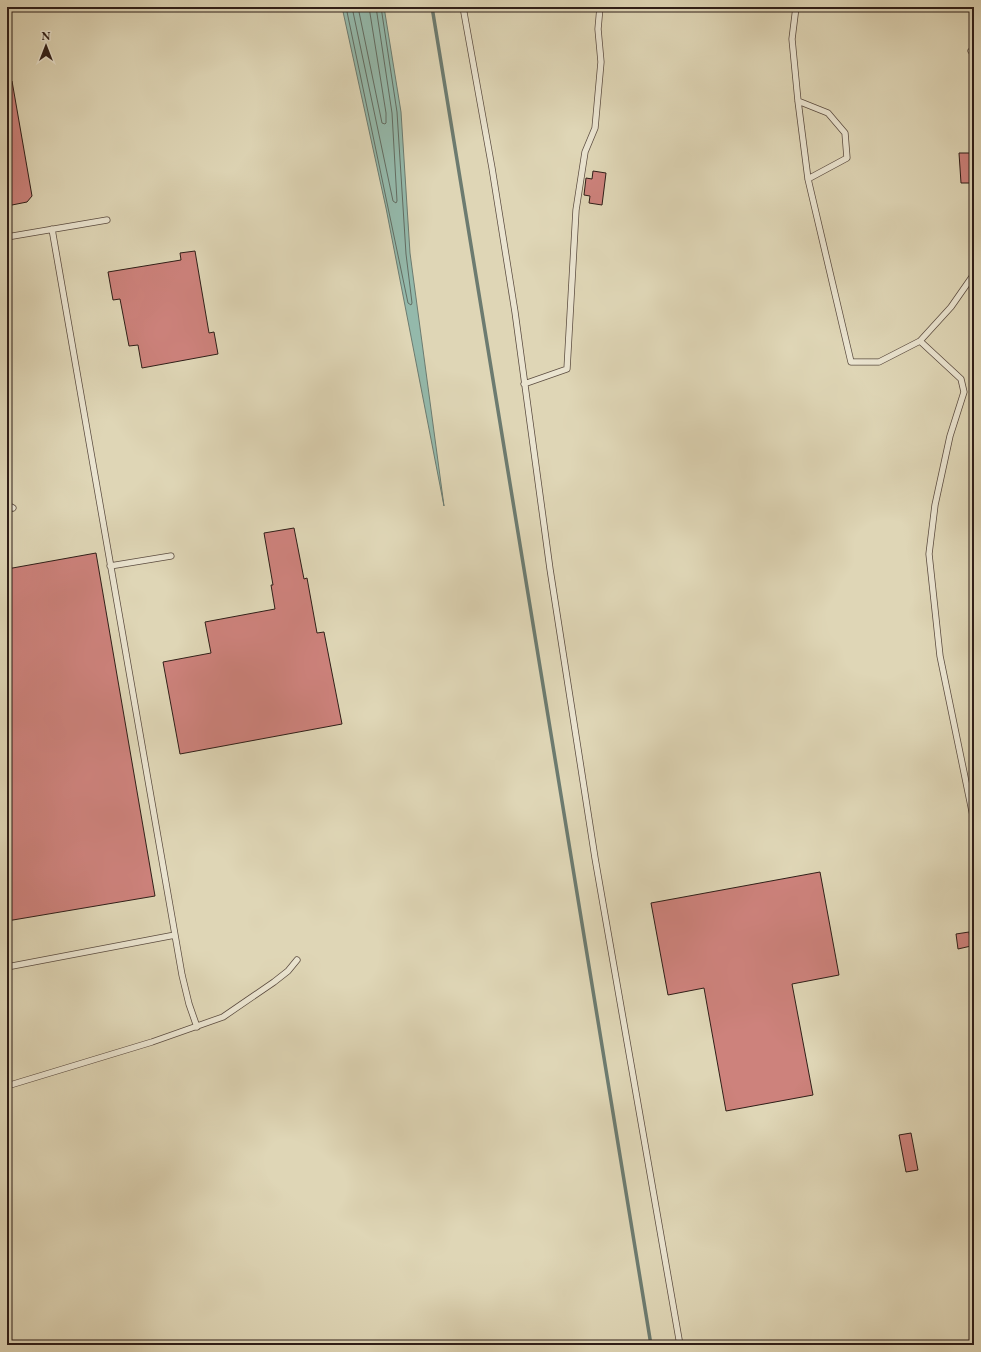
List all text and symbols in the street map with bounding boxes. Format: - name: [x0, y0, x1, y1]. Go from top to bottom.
- north arrow: [26, 26, 66, 66]
- text: N: [42, 29, 51, 43]

